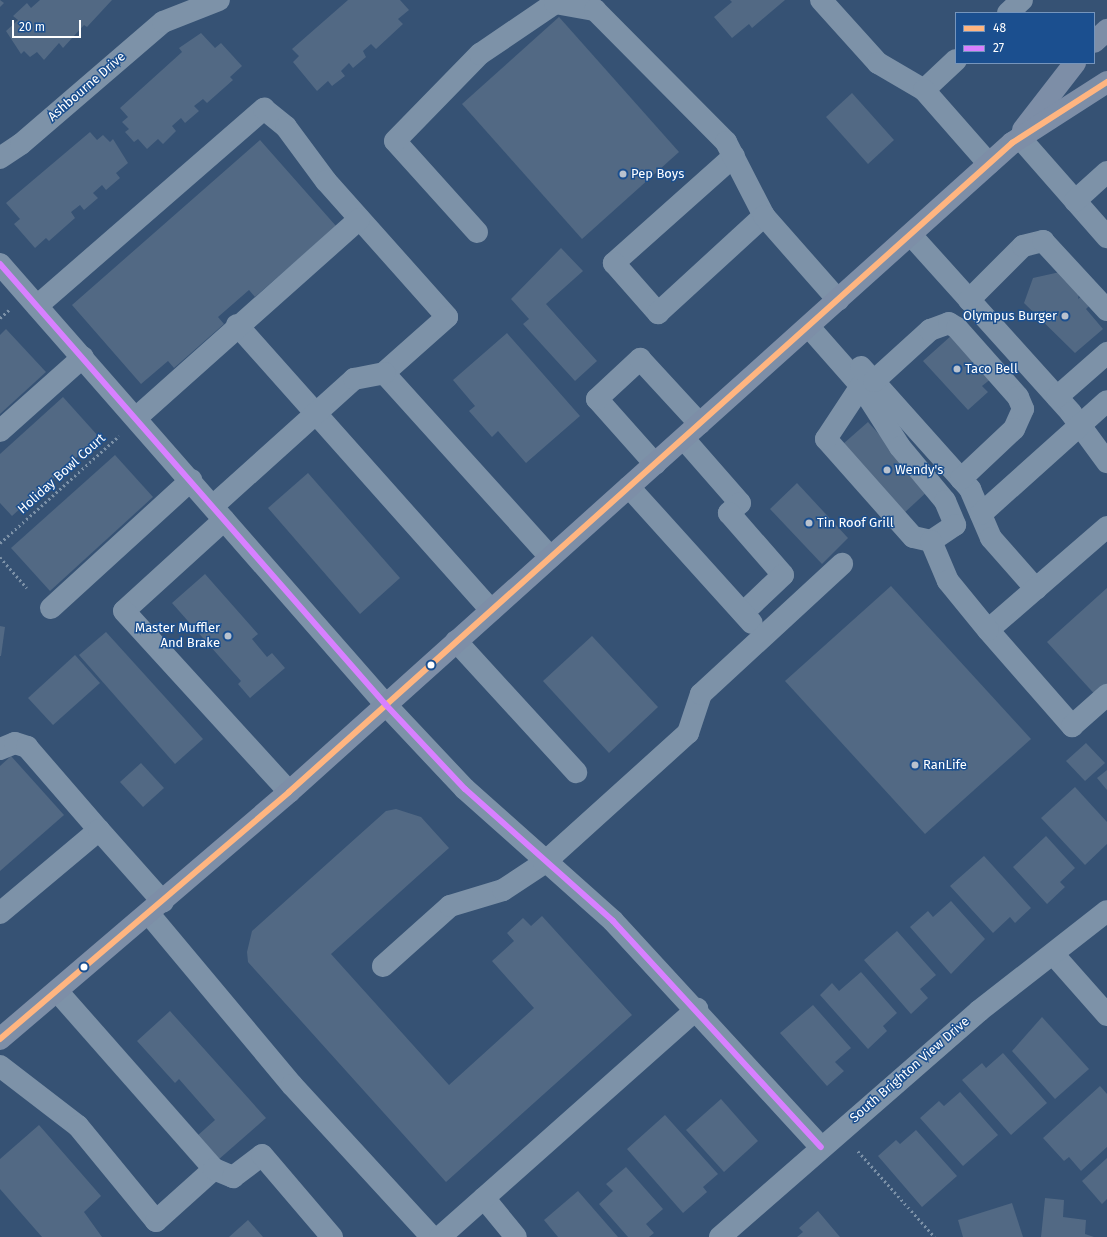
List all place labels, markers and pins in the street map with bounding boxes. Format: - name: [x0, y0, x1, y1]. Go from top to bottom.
- place label: Pep Boys: [631, 166, 684, 182]
- marker: Pep Boys: [618, 169, 628, 179]
- place label: Olympus Burger: [963, 308, 1057, 324]
- marker: Olympus Burger: [1060, 311, 1070, 321]
- place label: Taco Bell: [965, 361, 1018, 377]
- marker: Taco Bell: [952, 364, 962, 374]
- place label: Wendy's: [895, 462, 943, 478]
- marker: Wendy's: [882, 465, 892, 475]
- place label: Tin Roof Grill: [817, 515, 894, 531]
- marker: Tin Roof Grill: [804, 518, 814, 528]
- place label: Master Muffler And Brake: [135, 621, 220, 652]
- marker: Master Muffler And Brake: [223, 631, 233, 641]
- unlabelled marker: [426, 660, 436, 670]
- place label: RanLife: [923, 757, 967, 773]
- marker: RanLife: [910, 760, 920, 770]
- unlabelled marker: [79, 962, 89, 972]

